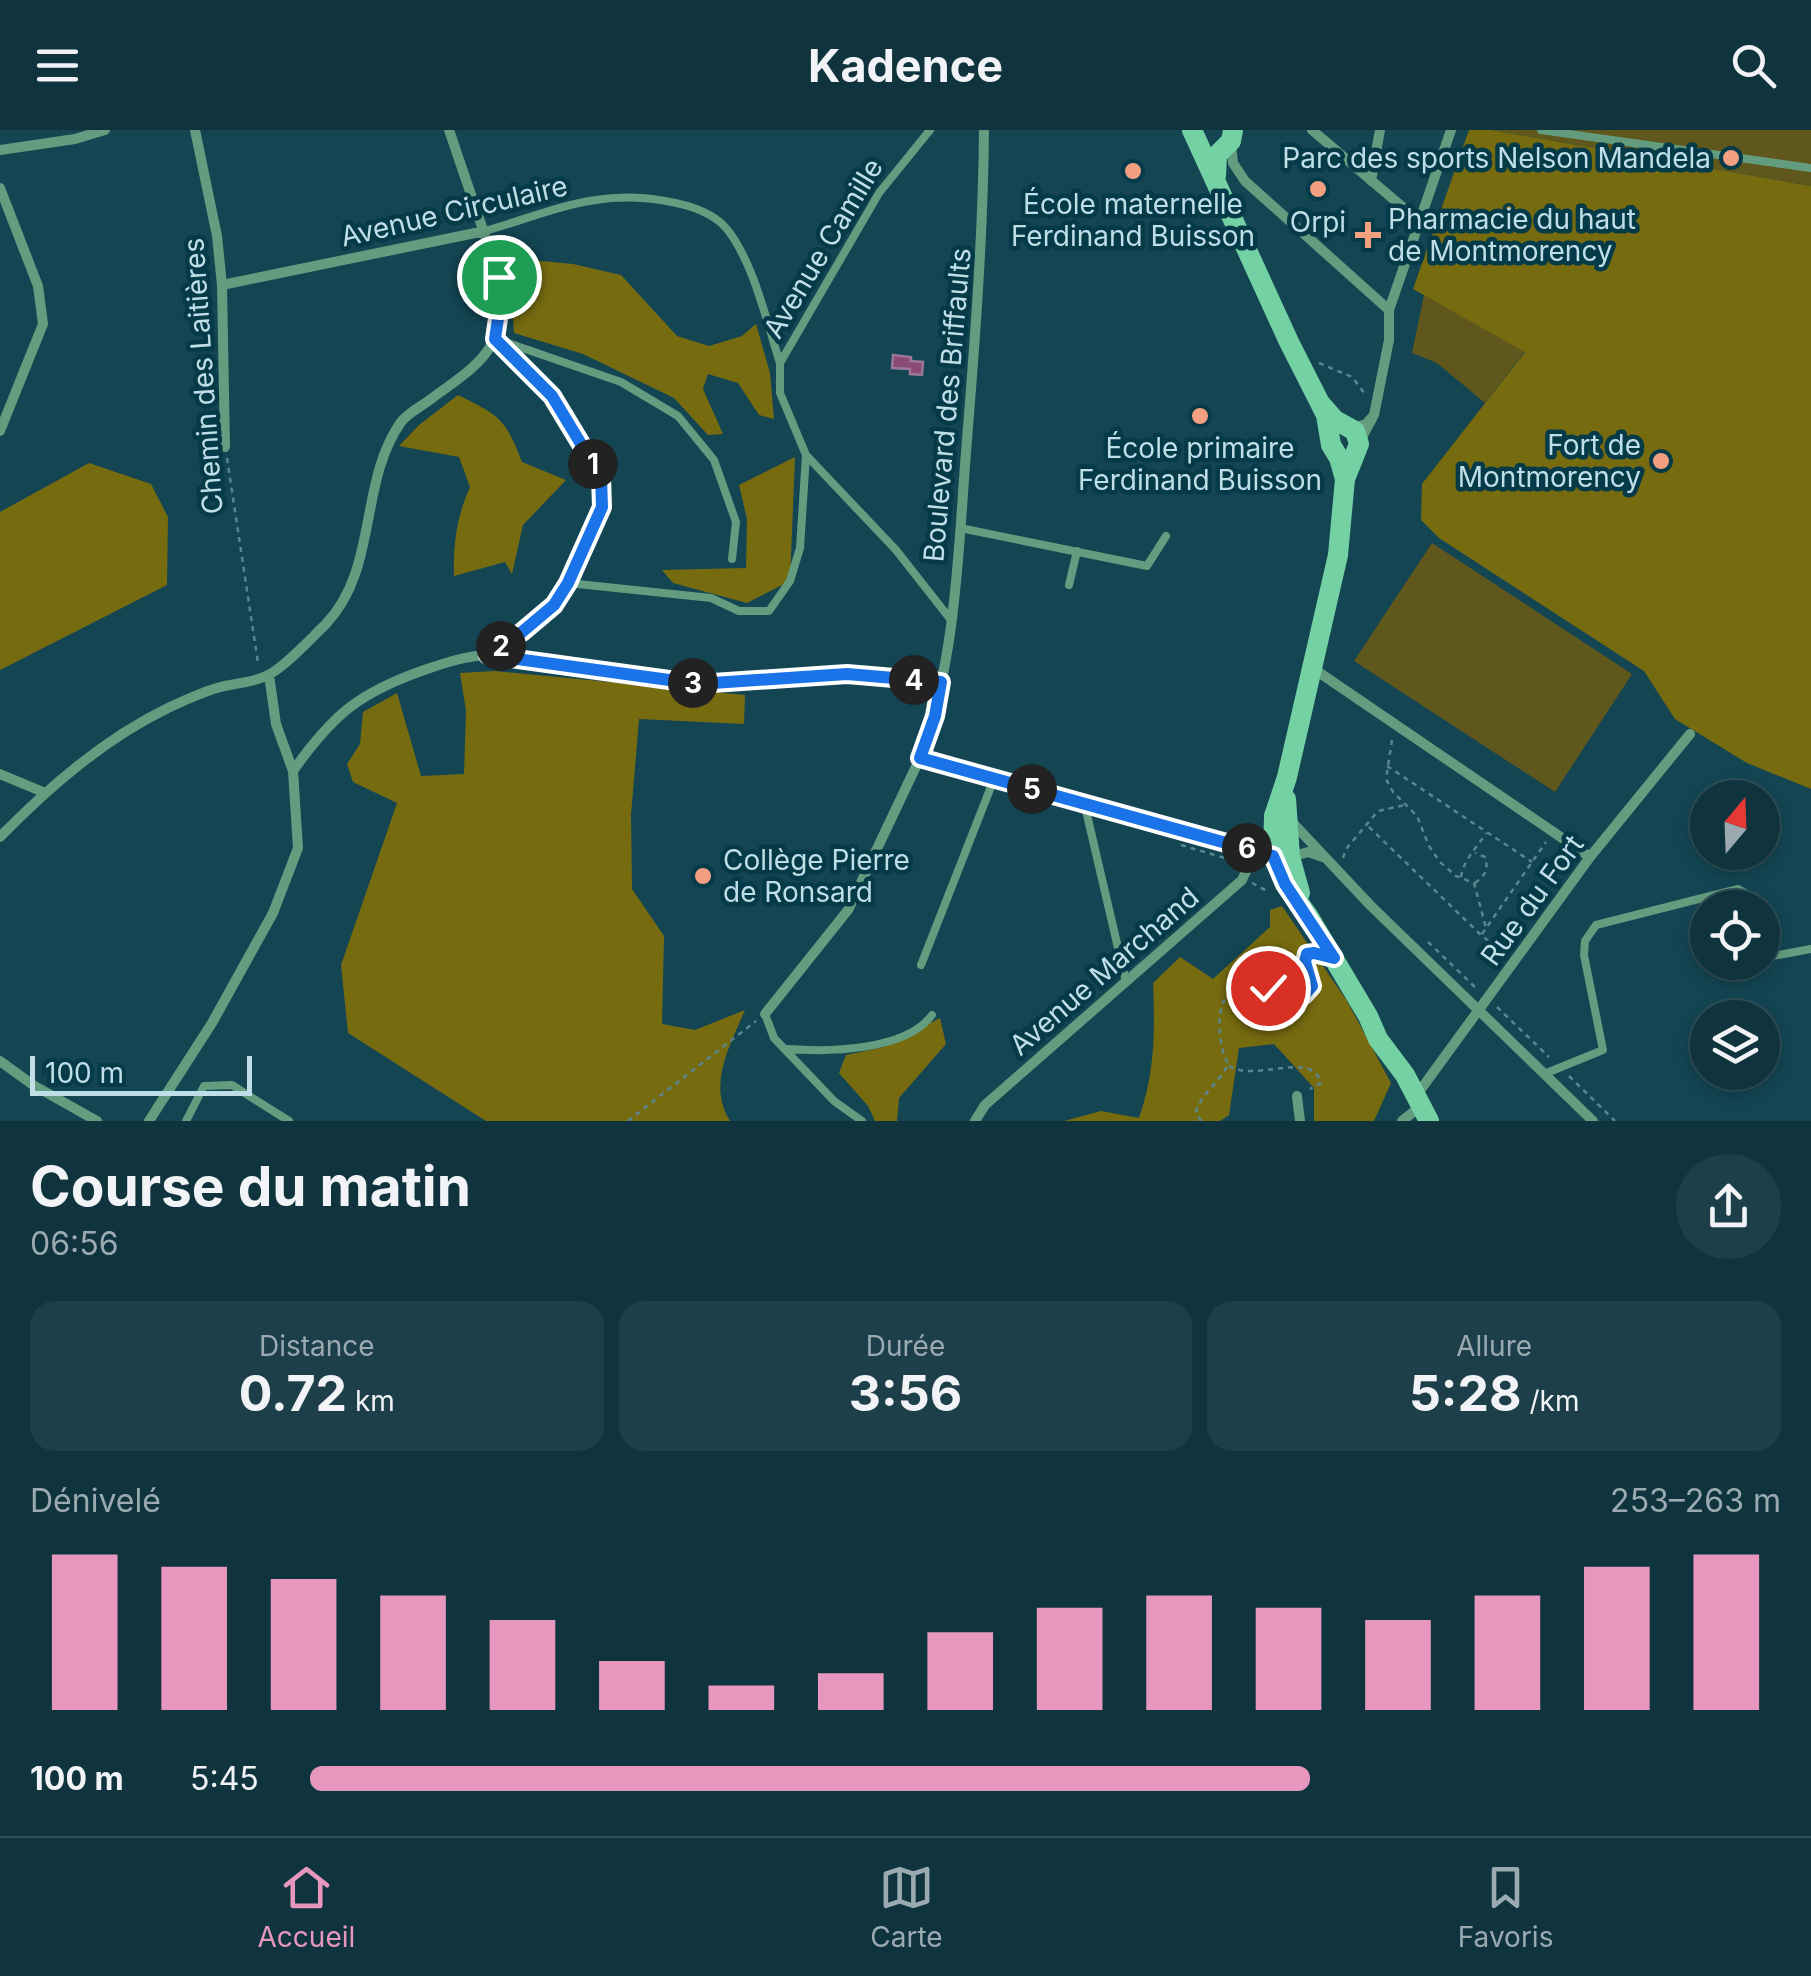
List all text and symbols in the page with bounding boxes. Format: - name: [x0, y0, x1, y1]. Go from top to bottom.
- icon: menu: [30, 38, 85, 93]
- text: Kadence: [808, 38, 1003, 93]
- icon: search: [1726, 38, 1781, 93]
- place label: Parc des sports Nelson Mandela: [1282, 141, 1711, 175]
- marker: Parc des sports Nelson Mandela: [1720, 147, 1742, 169]
- street label: Avenue Camille: [756, 152, 890, 344]
- marker: École maternelle Ferdinand Buisson: [1122, 160, 1144, 182]
- street label: Avenue Circulaire: [337, 168, 571, 254]
- marker: Orpi: [1307, 178, 1329, 200]
- place label: École maternelle Ferdinand Buisson: [1011, 186, 1255, 253]
- place label: Pharmacie du haut de Montmorency: [1388, 202, 1636, 268]
- place label: Orpi: [1290, 205, 1346, 239]
- marker: Pharmacie du haut de Montmorency: [1357, 224, 1379, 246]
- pin: [457, 235, 542, 320]
- street label: Chemin des Laitières: [176, 237, 230, 515]
- street label: Boulevard des Briffaults: [916, 247, 978, 563]
- icon: arrive: [472, 250, 527, 305]
- marker: École primaire Ferdinand Buisson: [1189, 405, 1211, 427]
- place label: Fort de Montmorency: [1458, 428, 1641, 494]
- place label: École primaire Ferdinand Buisson: [1078, 430, 1322, 497]
- pin: 1: [568, 439, 618, 489]
- text: 1: [587, 447, 599, 481]
- marker: Fort de Montmorency: [1650, 450, 1672, 472]
- pin: 2: [476, 621, 526, 671]
- text: 2: [492, 629, 510, 663]
- pin: 4: [889, 655, 939, 705]
- pin: 3: [668, 658, 718, 708]
- text: 4: [905, 663, 923, 697]
- text: 3: [684, 666, 702, 700]
- pin: 5: [1007, 764, 1057, 814]
- text: 5: [1023, 772, 1041, 806]
- north arrow: [1690, 780, 1780, 870]
- map controls: [1690, 780, 1780, 1090]
- pin: 6: [1222, 823, 1272, 873]
- street label: Rue du Fort: [1473, 828, 1591, 972]
- text: 6: [1238, 831, 1256, 865]
- place label: Collège Pierre de Ronsard: [723, 843, 910, 909]
- marker: Collège Pierre de Ronsard: [692, 865, 714, 887]
- street label: Avenue Marchand: [1003, 880, 1205, 1062]
- button: locate: [1690, 890, 1780, 980]
- pin: [1226, 946, 1311, 1031]
- icon: check: [1241, 961, 1296, 1016]
- button: layers: [1690, 1000, 1780, 1090]
- scale bar: [30, 1051, 252, 1096]
- text: 100 m: [45, 1056, 124, 1090]
- text: Course du matin: [30, 1153, 471, 1219]
- button: share: [1676, 1154, 1781, 1259]
- text: 06:56: [30, 1224, 119, 1263]
- text: Distance: [259, 1329, 375, 1363]
- text: Durée: [866, 1329, 945, 1363]
- text: Allure: [1456, 1329, 1532, 1363]
- text: 0.72: [239, 1363, 347, 1423]
- text: 3:56: [849, 1363, 962, 1423]
- text: 5:28: [1409, 1363, 1522, 1423]
- text: km: [347, 1384, 395, 1418]
- text: /km: [1522, 1384, 1579, 1418]
- text: Dénivelé: [30, 1481, 161, 1520]
- text: 253–263 m: [1610, 1481, 1781, 1520]
- text: 100 m: [30, 1759, 124, 1798]
- text: 5:45: [190, 1759, 259, 1798]
- tab: Accueil: [258, 1860, 355, 1954]
- tab: Carte: [870, 1860, 943, 1954]
- tab: Favoris: [1458, 1860, 1553, 1954]

